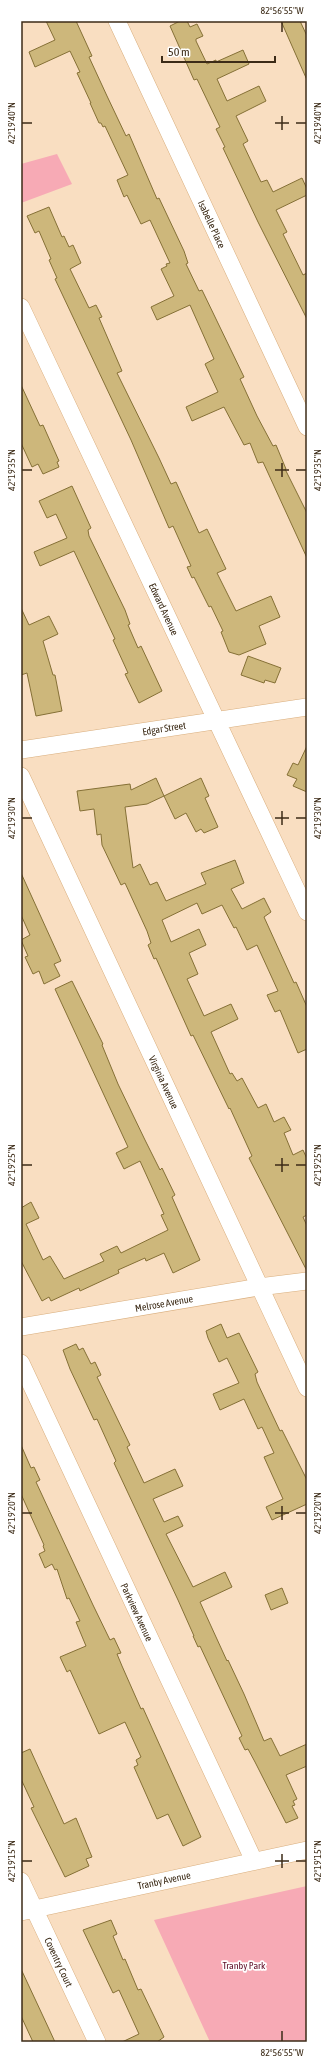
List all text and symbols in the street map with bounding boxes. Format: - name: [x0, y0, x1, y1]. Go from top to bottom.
- text: 82°56'55"W: [260, 5, 304, 16]
- scale bar: [162, 38, 275, 64]
- text: 50 m: [168, 45, 190, 59]
- text: 42°19'40"N: [6, 102, 17, 144]
- text: 42°19'40"N: [312, 102, 323, 144]
- street label: Isabelle Place: [196, 199, 228, 250]
- text: 42°19'35"N: [6, 449, 17, 491]
- text: 42°19'35"N: [312, 449, 323, 491]
- street label: Edward Avenue: [147, 581, 181, 637]
- street label: Edgar Street: [141, 720, 187, 737]
- text: 42°19'30"N: [6, 797, 17, 839]
- text: 42°19'30"N: [312, 797, 323, 839]
- street label: Virginia Avenue: [146, 1054, 181, 1111]
- text: 42°19'25"N: [6, 1144, 17, 1186]
- text: 42°19'25"N: [312, 1144, 323, 1186]
- street label: Melrose Avenue: [134, 1293, 194, 1314]
- text: 42°19'20"N: [6, 1492, 17, 1534]
- text: 42°19'20"N: [312, 1492, 323, 1534]
- street label: Parkview Avenue: [118, 1582, 155, 1643]
- text: 42°19'15"N: [6, 1840, 17, 1882]
- text: 42°19'15"N: [312, 1840, 323, 1882]
- street label: Tranby Avenue: [137, 1869, 192, 1891]
- street label: Coventry Court: [42, 1936, 75, 1989]
- park label: Tranby Park: [223, 1960, 266, 1971]
- text: 82°56'55"W: [260, 2047, 304, 2058]

